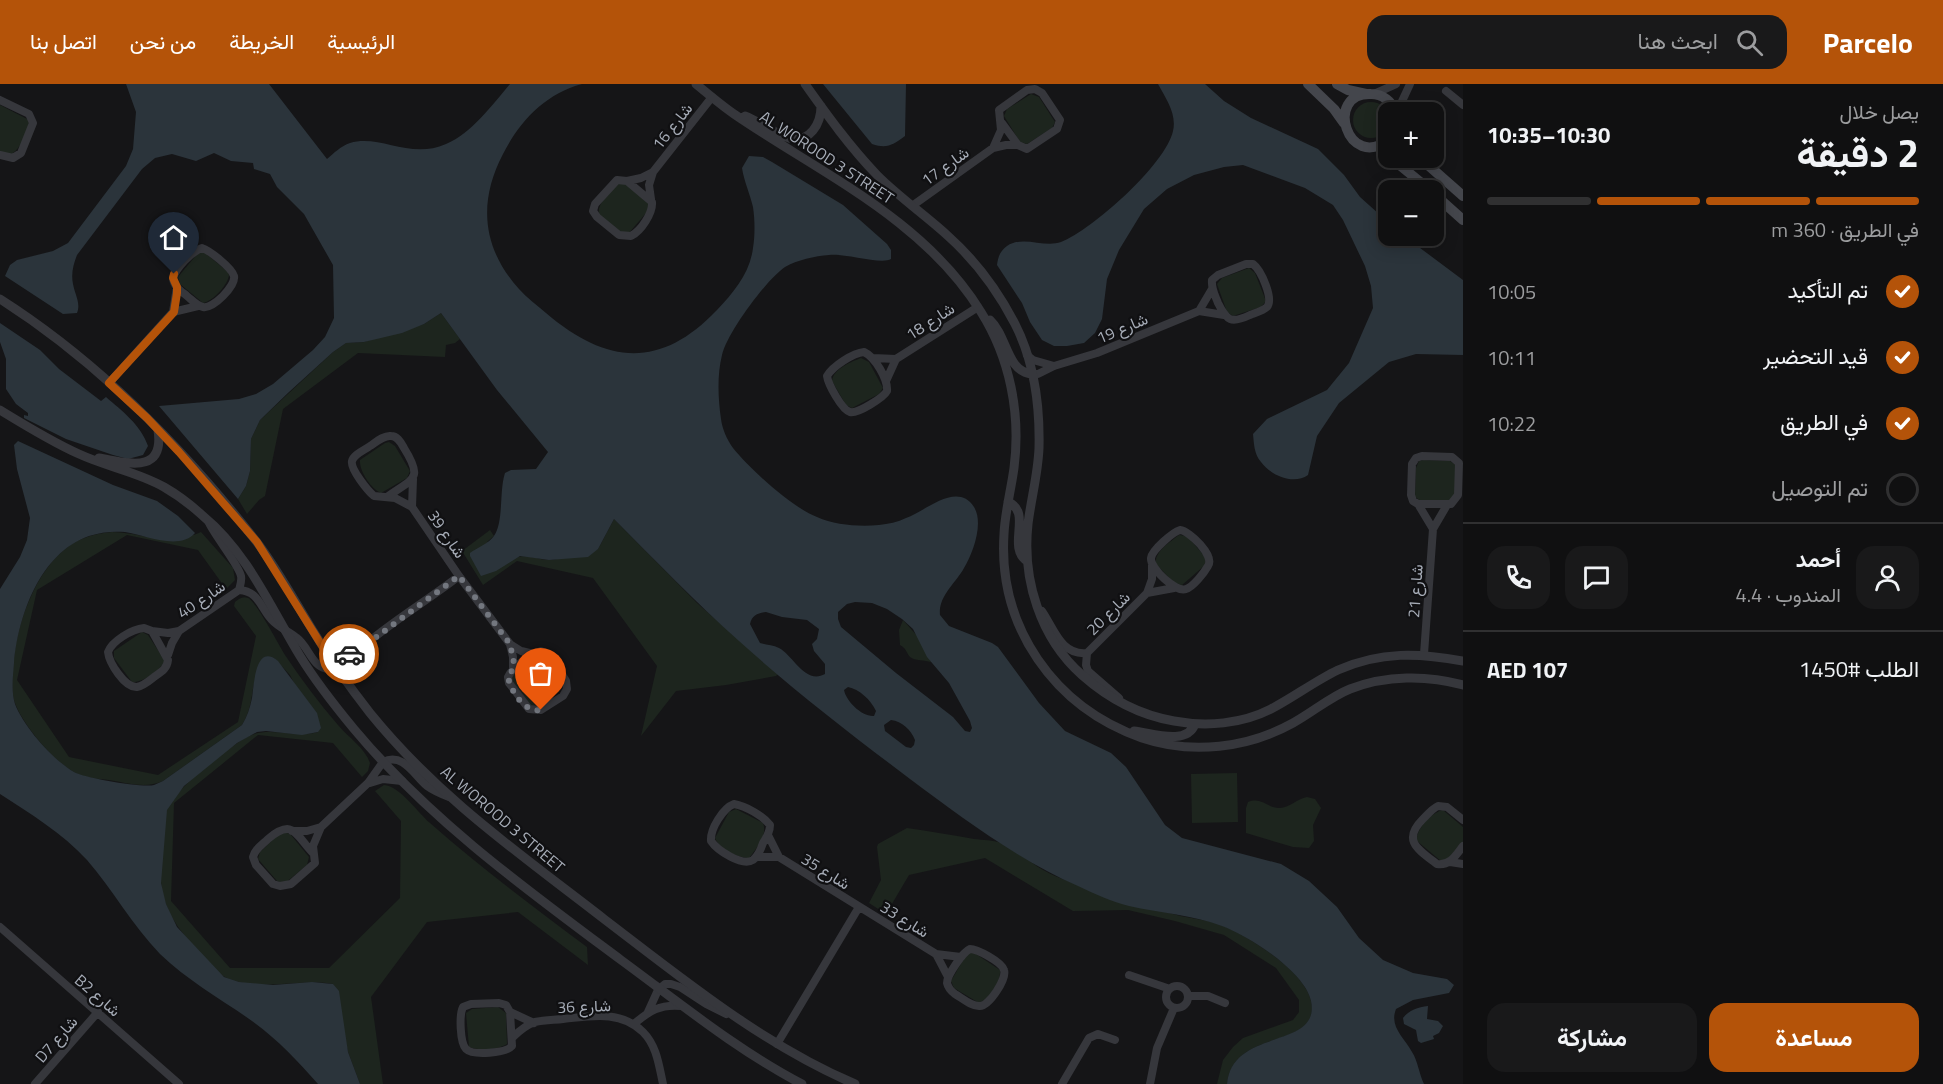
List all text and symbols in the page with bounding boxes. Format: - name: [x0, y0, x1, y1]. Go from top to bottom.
- search box: [1367, 15, 1787, 69]
- text: Parcelo: [1823, 21, 1913, 64]
- text: ابحث هنا: [1637, 24, 1718, 58]
- text: اتصل بنا: [30, 25, 97, 57]
- text: من نحن: [130, 25, 196, 57]
- text: الخريطة: [229, 25, 294, 57]
- text: الرئيسية: [327, 25, 395, 57]
- icon: search: [1733, 26, 1766, 59]
- text: يصل خلال: [1840, 96, 1919, 127]
- street label: شارع 16: [646, 97, 698, 155]
- map controls: [1378, 102, 1444, 246]
- button: +: [1378, 102, 1444, 168]
- street label: AL WOROOD 3 STREET: [755, 105, 899, 210]
- text: 10:30–10:35: [1487, 118, 1610, 152]
- text: 2 دقيقة: [1797, 123, 1919, 182]
- street label: شارع 17: [916, 141, 974, 191]
- button: −: [1378, 180, 1444, 246]
- pin: [148, 212, 199, 274]
- text: في الطريق · 360 m: [1771, 214, 1919, 245]
- icon: home: [157, 221, 190, 254]
- text: تم التأكيد: [1787, 273, 1868, 307]
- icon: check: [1886, 275, 1919, 308]
- text: 10:05: [1487, 276, 1536, 307]
- street label: شارع 18: [901, 296, 959, 346]
- street label: شارع 19: [1093, 306, 1151, 350]
- text: قيد التحضير: [1763, 339, 1868, 373]
- icon: check: [1886, 341, 1919, 374]
- text: 10:11: [1487, 342, 1536, 373]
- text: في الطريق: [1780, 405, 1868, 439]
- icon: check: [1886, 407, 1919, 440]
- text: 10:22: [1487, 408, 1536, 439]
- text: تم التوصيل: [1771, 471, 1868, 505]
- street label: شارع 39: [422, 505, 472, 563]
- text: أحمد: [1796, 542, 1841, 576]
- button: phone: [1487, 546, 1550, 609]
- button: chat: [1565, 546, 1628, 609]
- button: person: [1856, 546, 1919, 609]
- street label: شارع 21: [1401, 563, 1429, 619]
- street label: شارع 40: [172, 574, 230, 624]
- text: المندوب · 4.4: [1736, 579, 1841, 610]
- street label: شارع 20: [1081, 586, 1135, 640]
- courier: [319, 624, 379, 684]
- icon: car: [333, 638, 366, 671]
- pin: [515, 648, 566, 710]
- text: الطلب #1450: [1799, 652, 1919, 686]
- text: AED 107: [1487, 653, 1568, 687]
- icon: bag: [524, 657, 557, 690]
- street label: AL WOROOD 3 STREET: [436, 760, 571, 879]
- street label: شارع 35: [797, 847, 855, 895]
- street label: شارع 33: [876, 895, 934, 943]
- street label: B2 شارع: [70, 968, 126, 1022]
- street label: شارع 36: [557, 993, 611, 1019]
- button: مشاركة: [1487, 1003, 1697, 1072]
- button: مساعدة: [1709, 1003, 1919, 1072]
- street label: D7 شارع: [29, 1010, 83, 1068]

